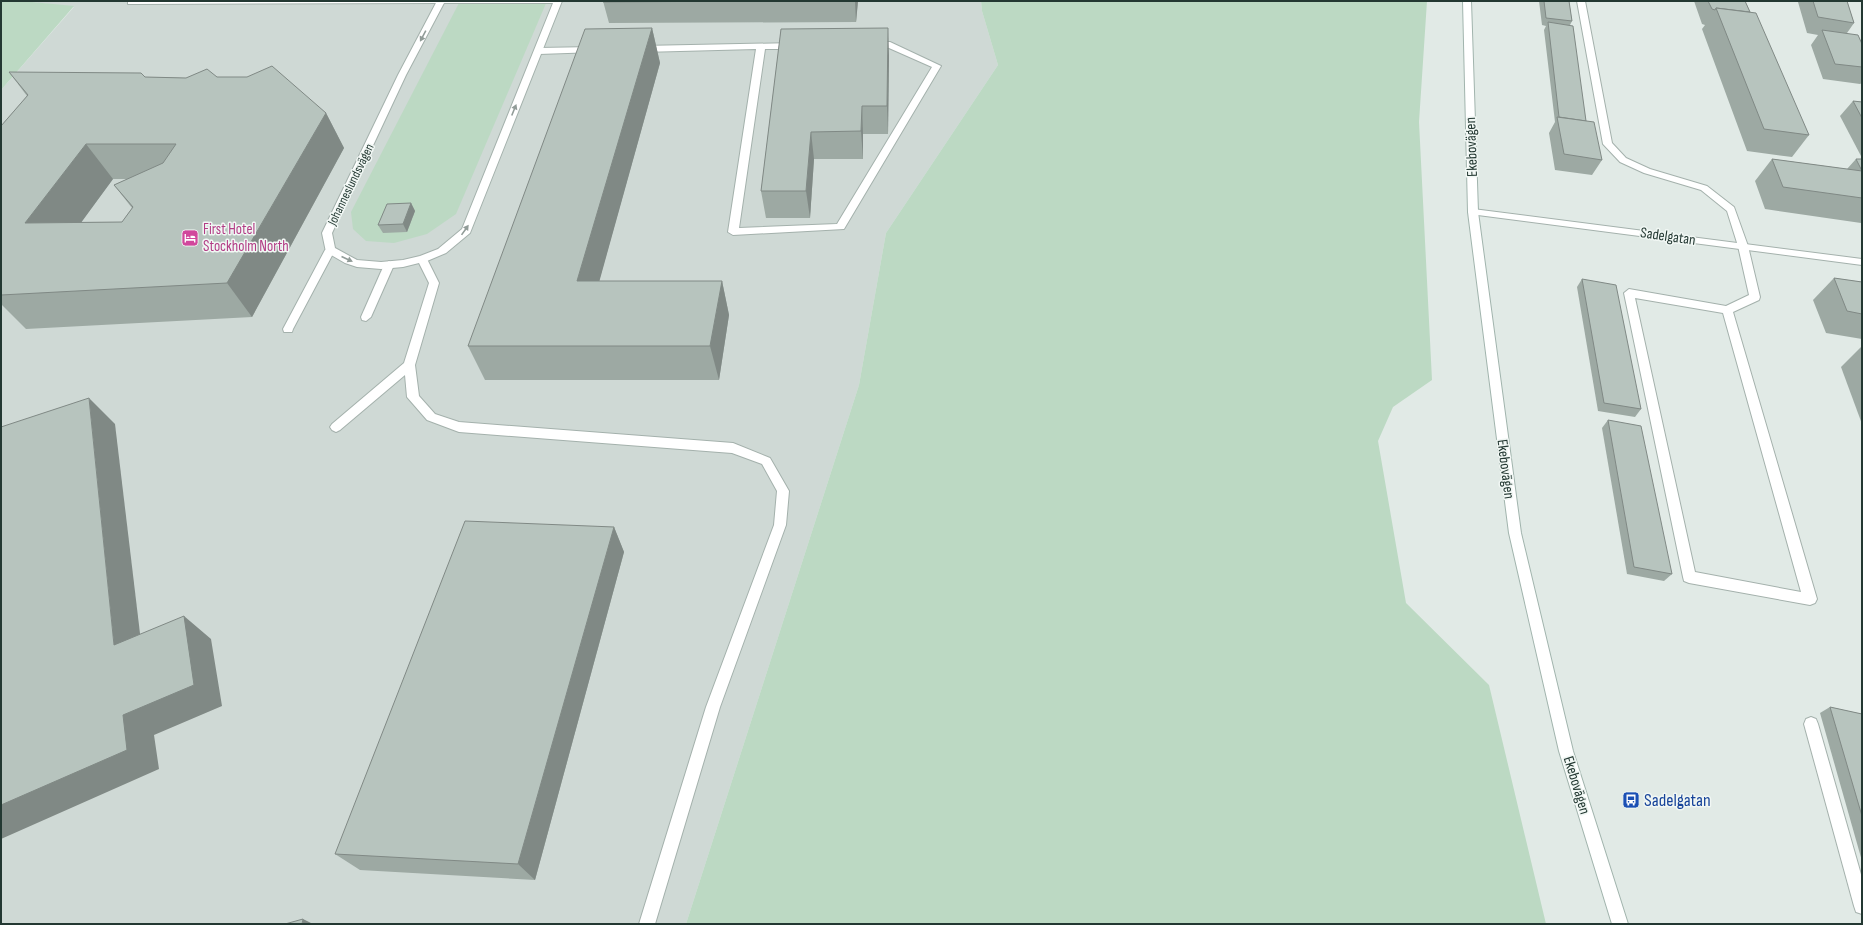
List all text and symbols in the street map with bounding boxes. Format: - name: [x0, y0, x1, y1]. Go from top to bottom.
- one-way arrow: [420, 30, 426, 41]
- one-way arrow: [512, 103, 518, 115]
- street label: Ekebovägen: [1461, 117, 1482, 177]
- street label: Johanneslundsvägen: [324, 141, 378, 229]
- place label: First Hotel Stockholm North: [203, 220, 289, 256]
- street label: Sadelgatan: [1639, 223, 1697, 250]
- one-way arrow: [461, 224, 469, 235]
- hotel icon: First Hotel Stockholm North: [180, 228, 200, 248]
- one-way arrow: [341, 256, 352, 262]
- street label: Ekebovägen: [1492, 438, 1519, 500]
- street label: Ekebovägen: [1559, 754, 1594, 817]
- bus stop icon: Sadelgatan: [1621, 790, 1641, 810]
- place label: Sadelgatan: [1644, 790, 1711, 811]

